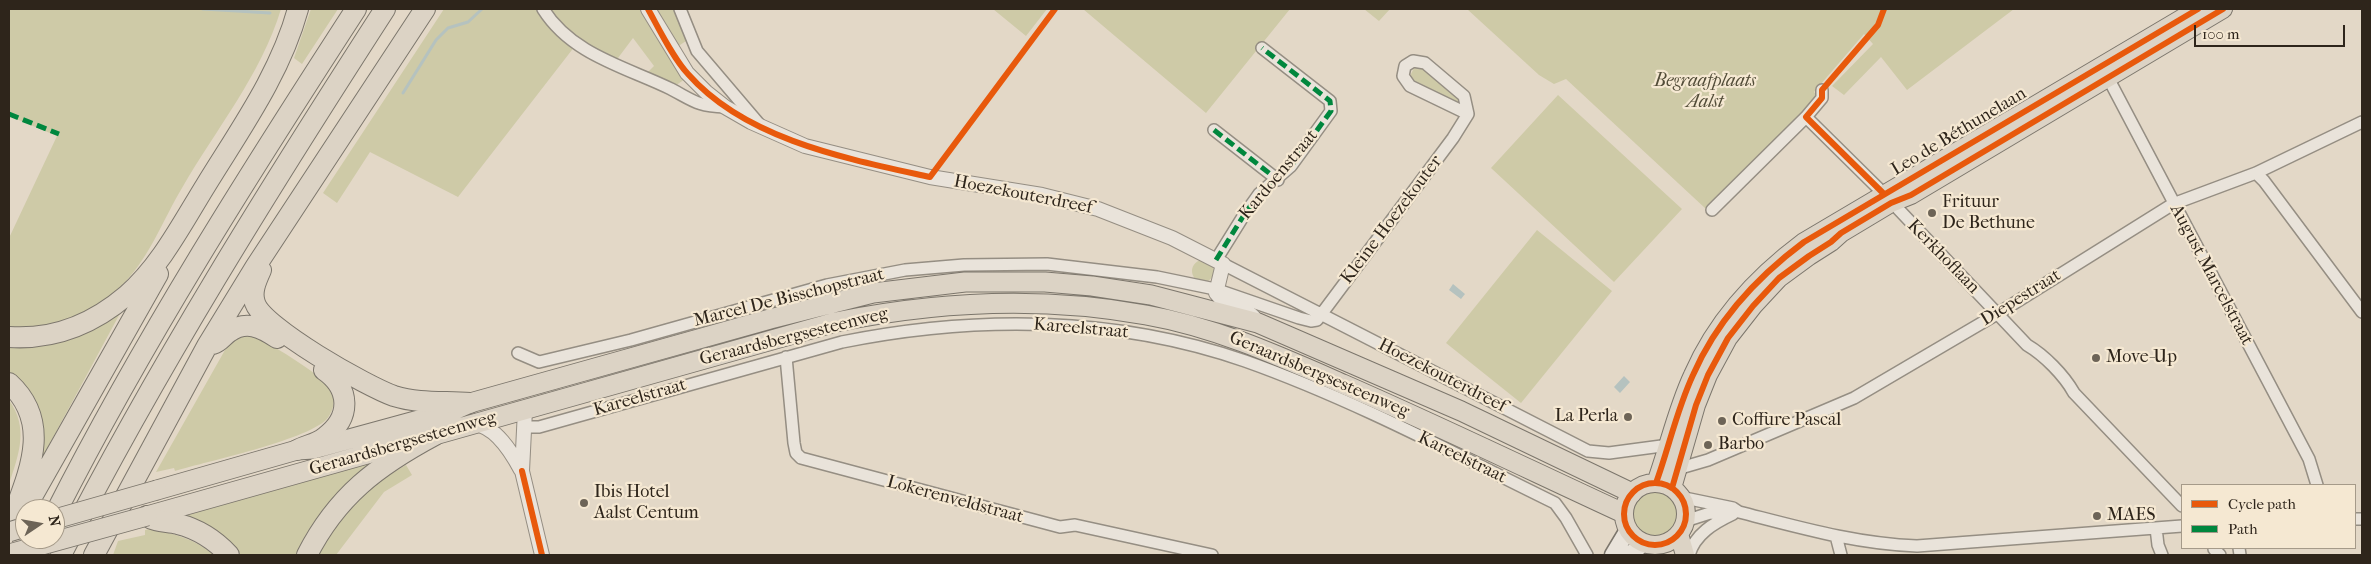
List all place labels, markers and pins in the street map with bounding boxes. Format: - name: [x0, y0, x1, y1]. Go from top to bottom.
- place label: Frituur De Bethune: [1942, 192, 2035, 234]
- marker: Frituur De Bethune: [1926, 207, 1938, 219]
- place label: Move-Up: [2106, 347, 2177, 369]
- marker: Move-Up: [2090, 352, 2102, 364]
- place label: La Perla: [1555, 406, 1618, 428]
- place label: Coffure Pascal: [1732, 410, 1841, 432]
- marker: La Perla: [1622, 411, 1634, 423]
- marker: Coffure Pascal: [1716, 415, 1728, 427]
- place label: Barbo: [1718, 434, 1764, 456]
- marker: Barbo: [1702, 439, 1714, 451]
- place label: Ibis Hotel Aalst Centum: [594, 482, 699, 524]
- marker: Ibis Hotel Aalst Centum: [578, 497, 590, 509]
- place label: MAES: [2107, 505, 2155, 527]
- marker: MAES: [2091, 510, 2103, 522]

